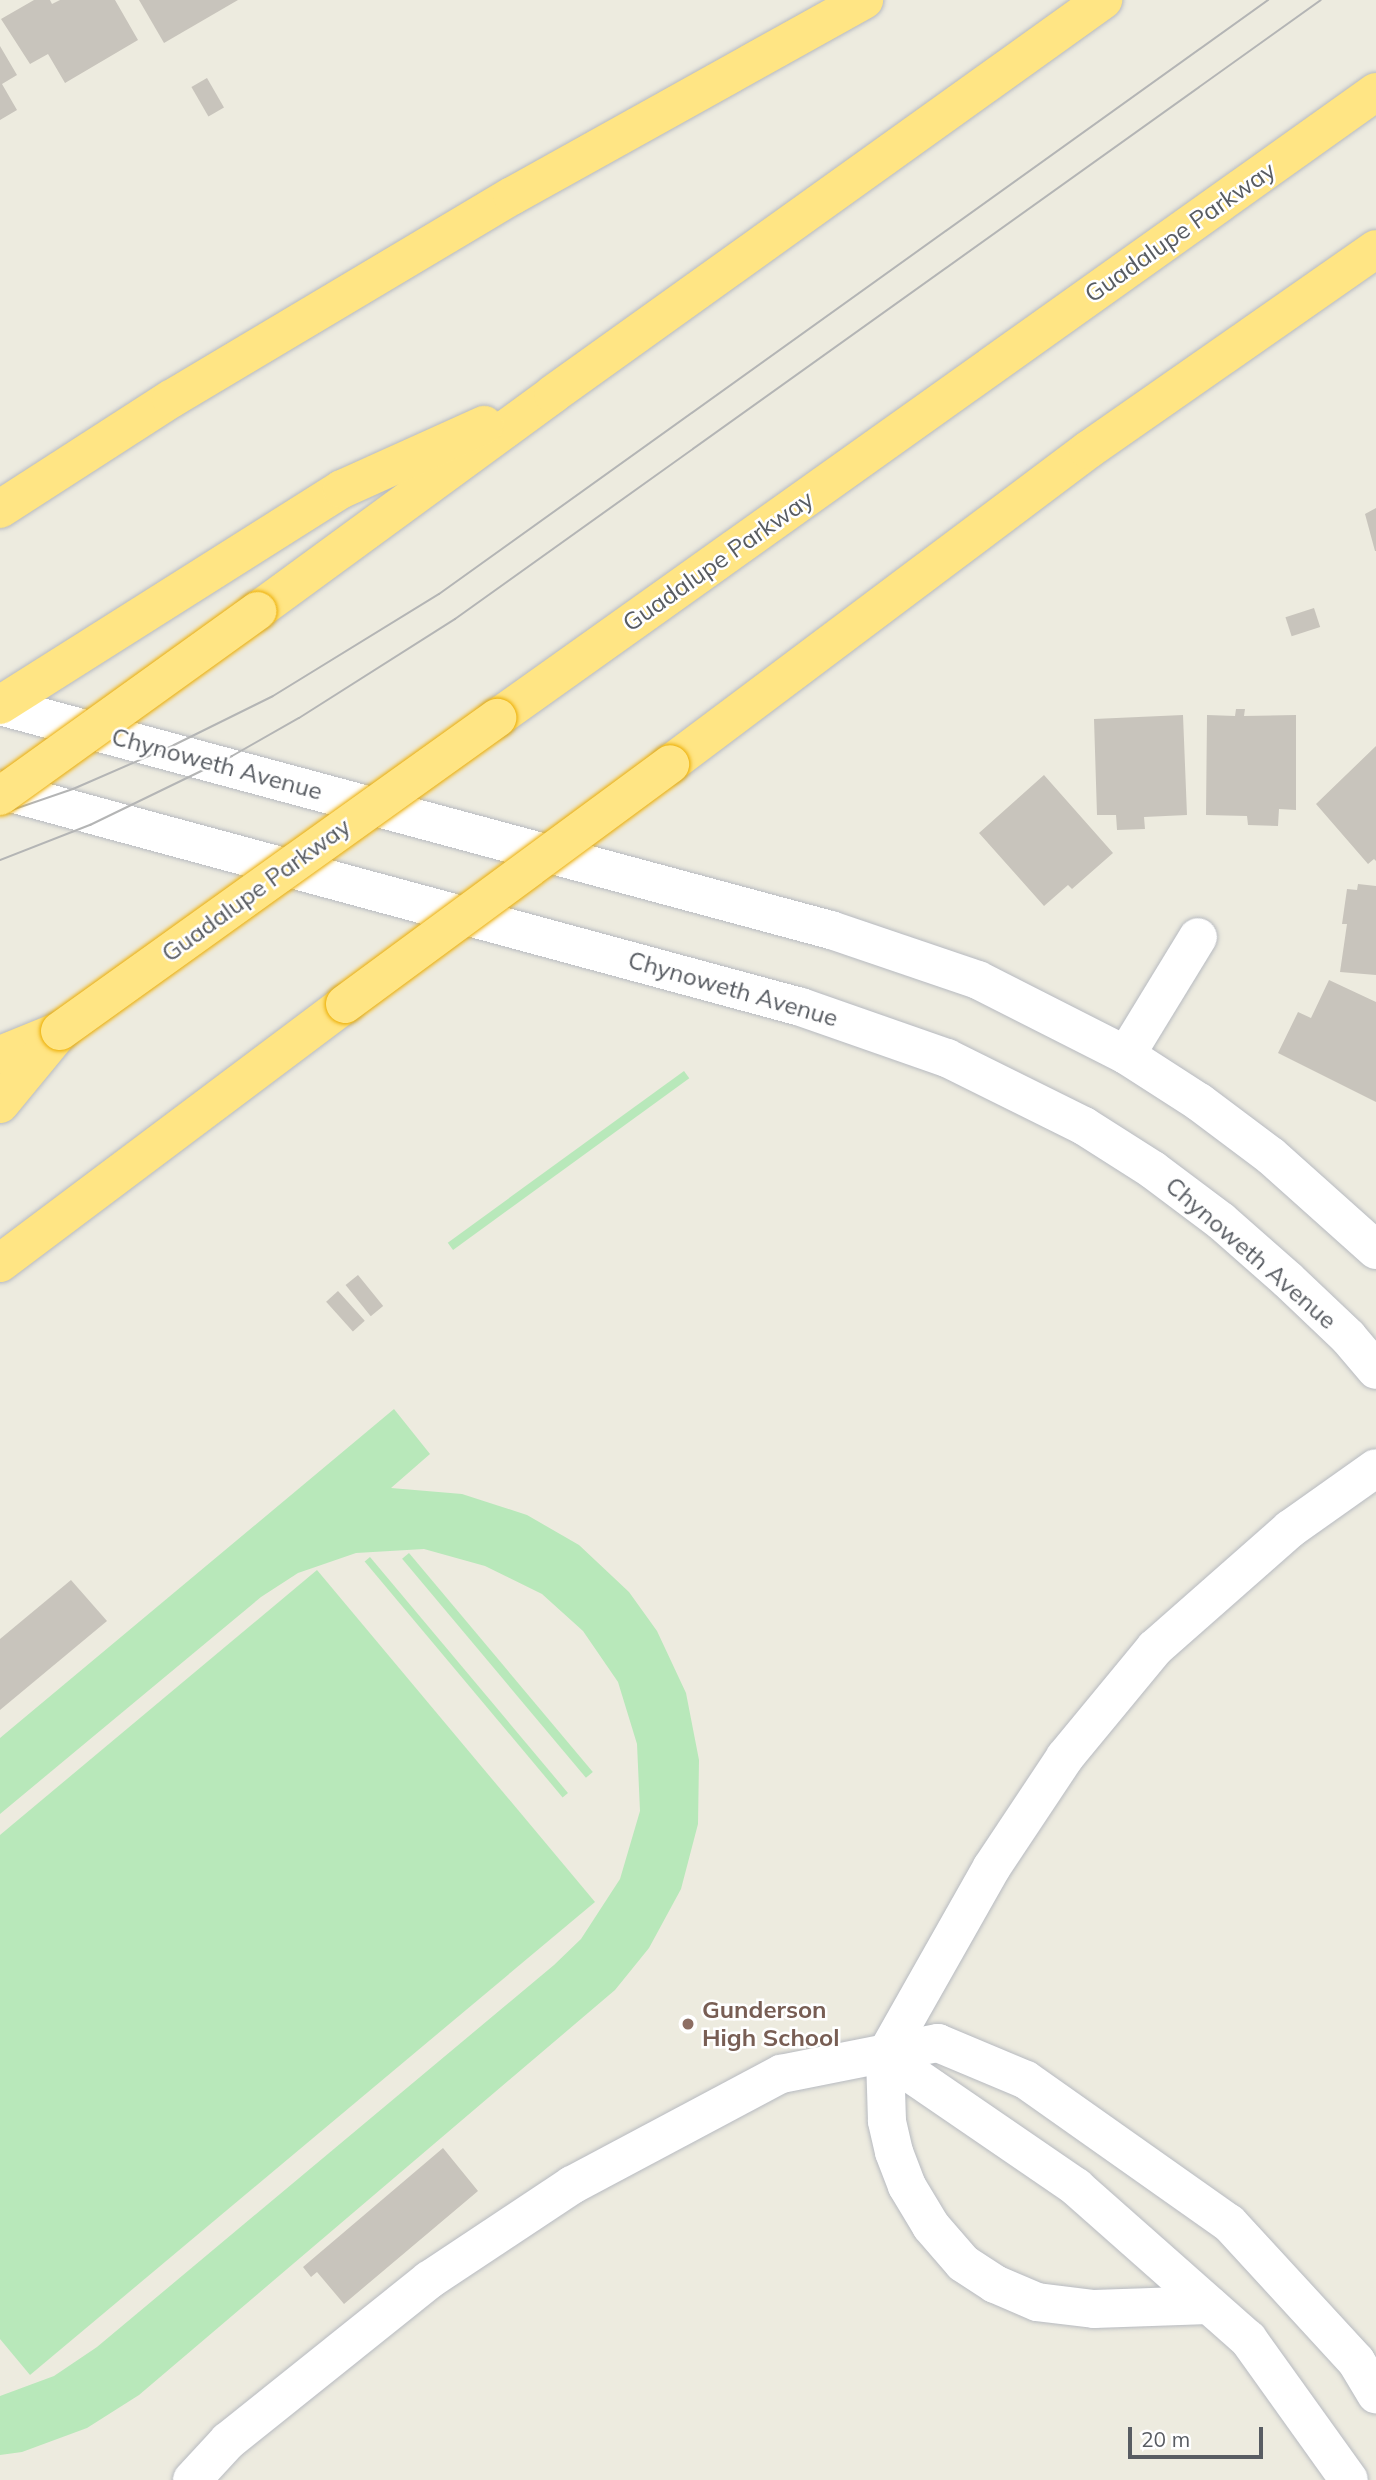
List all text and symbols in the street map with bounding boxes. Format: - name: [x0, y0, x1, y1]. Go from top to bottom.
- street label: Guadalupe Parkway: [1079, 155, 1281, 309]
- street label: Guadalupe Parkway: [617, 484, 819, 638]
- street label: Chynoweth Avenue: [109, 722, 325, 806]
- street label: Guadalupe Parkway: [156, 812, 356, 968]
- street label: Chynoweth Avenue: [625, 945, 841, 1033]
- street label: Chynoweth Avenue: [1160, 1171, 1342, 1335]
- place label: Gunderson High School: [702, 1996, 840, 2052]
- marker: Gunderson High School: [680, 2016, 696, 2032]
- scale bar: [1131, 2414, 1266, 2458]
- text: 20 m: [1141, 2426, 1190, 2452]

